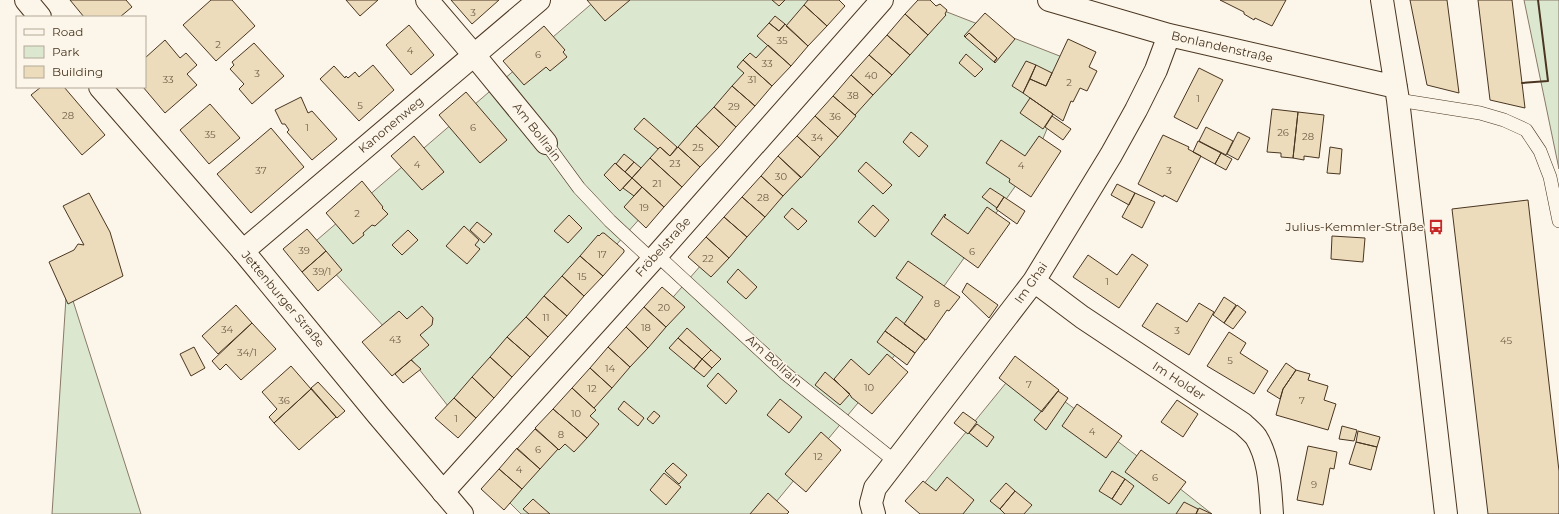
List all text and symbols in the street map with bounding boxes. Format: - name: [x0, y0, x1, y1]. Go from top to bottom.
- house number: 3: [470, 6, 476, 19]
- legend: [16, 16, 146, 88]
- text: Road: [52, 24, 83, 39]
- street label: Bonlandenstraße: [1170, 28, 1274, 66]
- house number: 35: [776, 34, 788, 47]
- house number: 2: [215, 38, 221, 51]
- text: Park: [52, 44, 80, 59]
- house number: 4: [407, 44, 414, 57]
- house number: 6: [535, 48, 541, 61]
- house number: 33: [761, 57, 773, 70]
- text: Building: [52, 64, 103, 79]
- house number: 3: [254, 67, 260, 80]
- house number: 40: [864, 69, 878, 82]
- house number: 33: [162, 73, 174, 86]
- house number: 31: [747, 73, 757, 86]
- house number: 2: [1066, 76, 1072, 89]
- house number: 38: [847, 89, 859, 102]
- house number: 1: [1196, 92, 1200, 105]
- street label: Kanonenweg: [355, 93, 426, 156]
- house number: 5: [357, 99, 363, 112]
- street label: Am Bollrain: [510, 99, 565, 164]
- house number: 29: [728, 100, 740, 113]
- house number: 28: [62, 109, 74, 122]
- house number: 36: [829, 110, 841, 123]
- house number: 1: [305, 121, 309, 134]
- house number: 6: [470, 121, 476, 134]
- house number: 26: [1277, 126, 1289, 139]
- house number: 35: [204, 128, 216, 141]
- house number: 28: [1302, 130, 1314, 143]
- house number: 34: [811, 131, 824, 144]
- house number: 25: [692, 141, 704, 154]
- house number: 23: [669, 157, 681, 170]
- house number: 4: [414, 158, 421, 171]
- house number: 4: [1018, 159, 1025, 172]
- house number: 37: [255, 164, 267, 177]
- house number: 3: [1166, 164, 1172, 177]
- house number: 30: [775, 170, 788, 183]
- house number: 21: [652, 177, 662, 190]
- house number: 28: [757, 191, 769, 204]
- house number: 19: [639, 201, 649, 214]
- house number: 2: [354, 207, 360, 220]
- street label: Fröbelstraße: [632, 214, 694, 280]
- bus stop icon: Julius-Kemmler-Straße: [1427, 218, 1445, 236]
- place label: Julius-Kemmler-Straße: [1285, 219, 1424, 234]
- house number: 39: [298, 244, 310, 257]
- house number: 6: [969, 245, 975, 258]
- street label: Jettenburger Straße: [238, 247, 328, 350]
- house number: 17: [597, 248, 607, 261]
- house number: 22: [702, 252, 714, 265]
- street label: Im Ghai: [1011, 259, 1050, 306]
- house number: 39/1: [313, 265, 331, 278]
- house number: 15: [577, 270, 587, 283]
- house number: 1: [1105, 275, 1109, 288]
- house number: 8: [934, 297, 940, 310]
- house number: 20: [658, 301, 671, 314]
- house number: 11: [542, 311, 550, 324]
- house number: 18: [641, 321, 651, 334]
- house number: 34: [221, 323, 234, 336]
- house number: 3: [1174, 324, 1180, 337]
- street label: Am Bollrain: [743, 332, 805, 390]
- house number: 43: [389, 333, 401, 346]
- house number: 45: [1500, 334, 1512, 347]
- house number: 34/1: [237, 346, 257, 359]
- house number: 5: [1227, 354, 1233, 367]
- street label: Im Holder: [1150, 358, 1209, 403]
- house number: 14: [605, 362, 615, 375]
- house number: 7: [1026, 378, 1032, 391]
- house number: 10: [864, 381, 874, 394]
- house number: 12: [587, 382, 597, 395]
- house number: 36: [278, 394, 290, 407]
- house number: 7: [1299, 394, 1305, 407]
- house number: 10: [571, 407, 581, 420]
- house number: 1: [454, 412, 458, 425]
- house number: 4: [1089, 425, 1096, 438]
- house number: 8: [558, 428, 564, 441]
- house number: 6: [535, 443, 541, 456]
- house number: 12: [813, 450, 823, 463]
- house number: 4: [516, 463, 523, 476]
- house number: 6: [1152, 471, 1158, 484]
- house number: 9: [1311, 478, 1317, 491]

